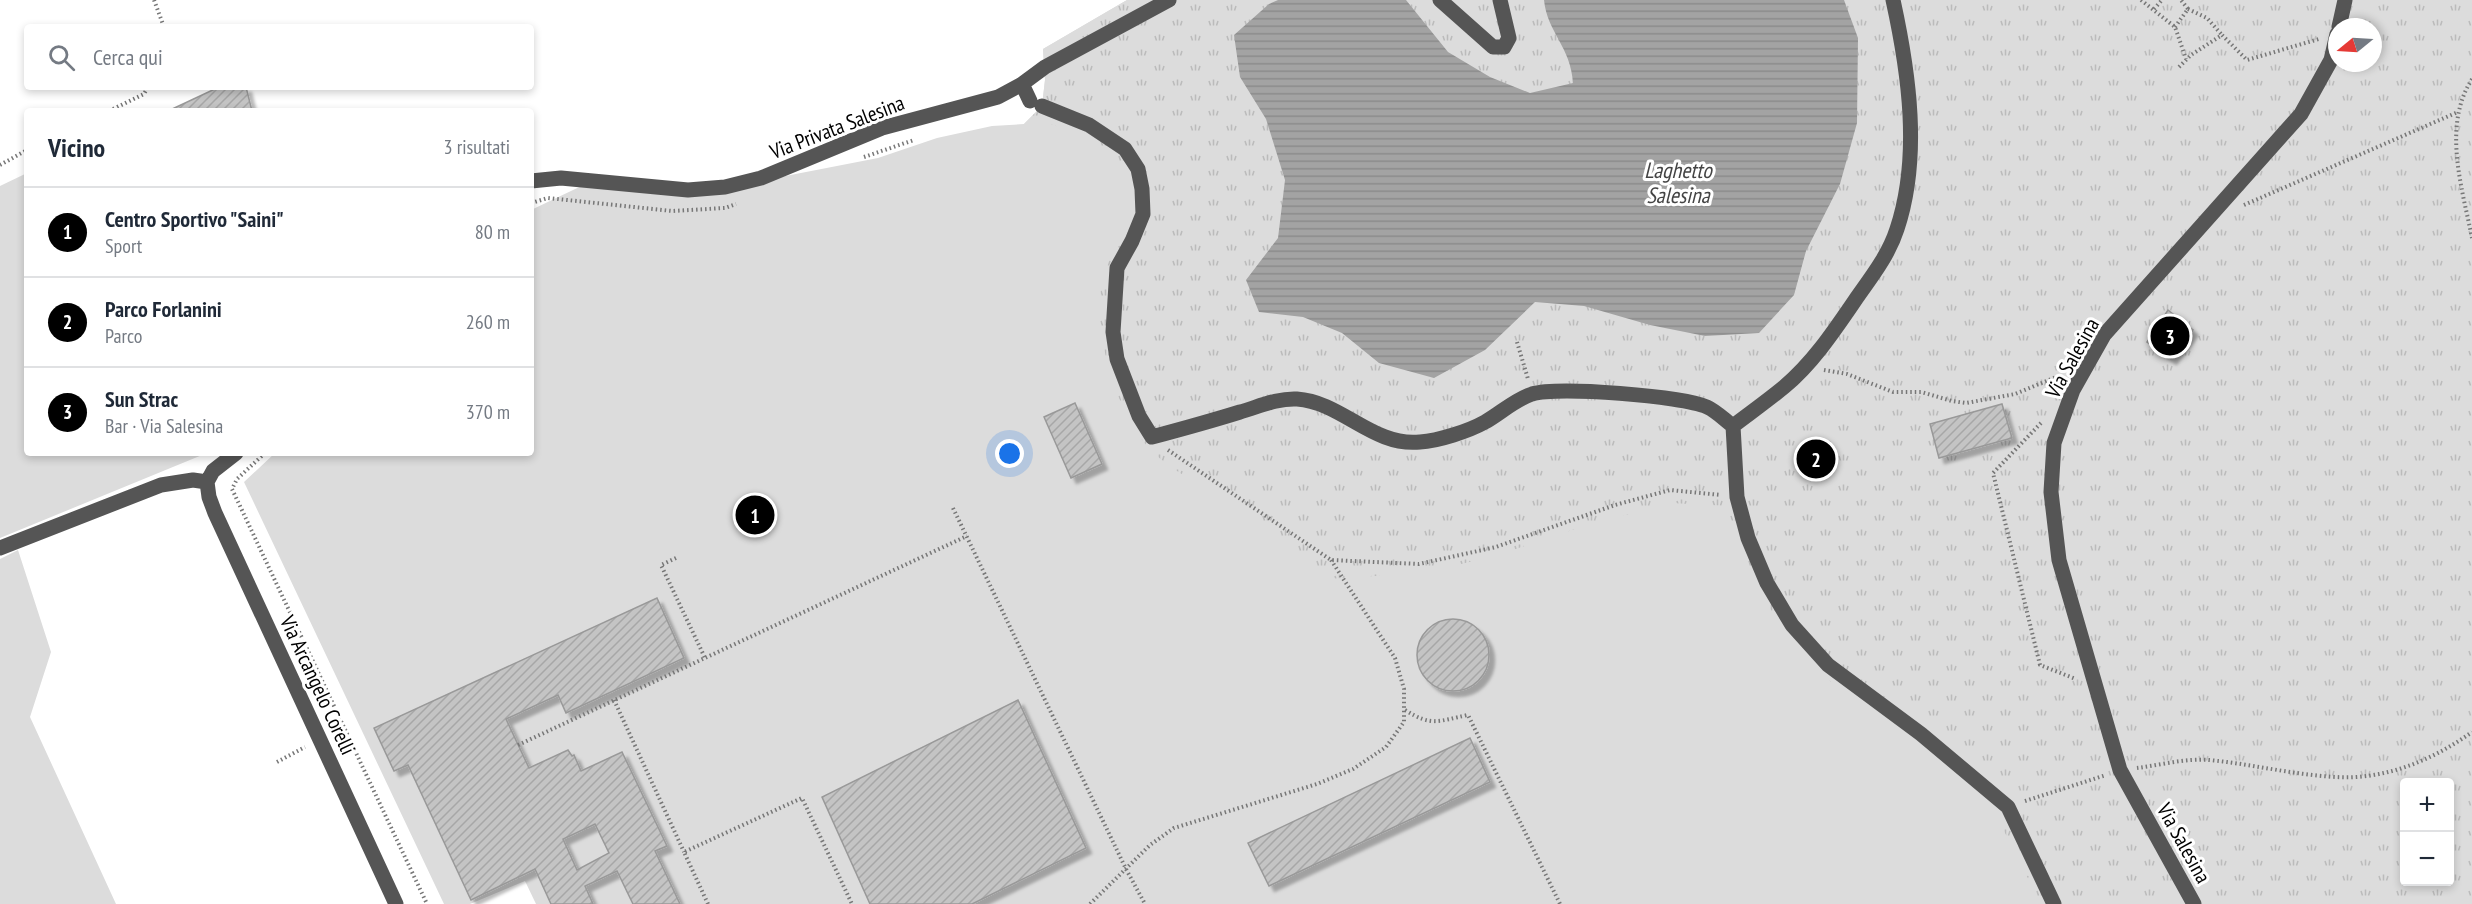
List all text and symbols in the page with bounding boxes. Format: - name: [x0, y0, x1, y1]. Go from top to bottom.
- north arrow: [2328, 18, 2382, 72]
- search box: [24, 24, 534, 90]
- icon: search: [45, 41, 78, 74]
- text: Cerca qui: [93, 43, 163, 71]
- street label: Via Privata Salesina: [765, 89, 908, 165]
- text: Vicino: [48, 131, 105, 164]
- text: 3 risultati: [444, 134, 510, 160]
- water label: Laghetto Salesina: [1644, 156, 1713, 209]
- text: Centro Sportivo "Saini": [105, 205, 284, 233]
- text: 1: [63, 219, 72, 245]
- text: 80 m: [475, 219, 510, 245]
- text: Sport: [105, 233, 142, 259]
- text: Parco Forlanini: [105, 295, 222, 323]
- text: 2: [63, 309, 72, 335]
- text: 260 m: [466, 309, 510, 335]
- street label: Via Salesina: [2039, 313, 2105, 404]
- pin: 3: [2150, 314, 2190, 358]
- text: Parco: [105, 323, 142, 349]
- text: Sun Strac: [105, 385, 178, 413]
- text: 3: [63, 399, 72, 425]
- text: 370 m: [466, 399, 510, 425]
- text: Bar · Via Salesina: [105, 413, 223, 439]
- pin: 2: [1796, 436, 1836, 482]
- your location: [995, 439, 1024, 468]
- pin: 1: [736, 492, 774, 538]
- street label: Via Arcangelo Corelli: [274, 610, 362, 759]
- map controls: [2400, 778, 2454, 886]
- button: +: [2400, 778, 2454, 832]
- street label: Via Salesina: [2151, 797, 2217, 888]
- button: −: [2400, 832, 2454, 886]

